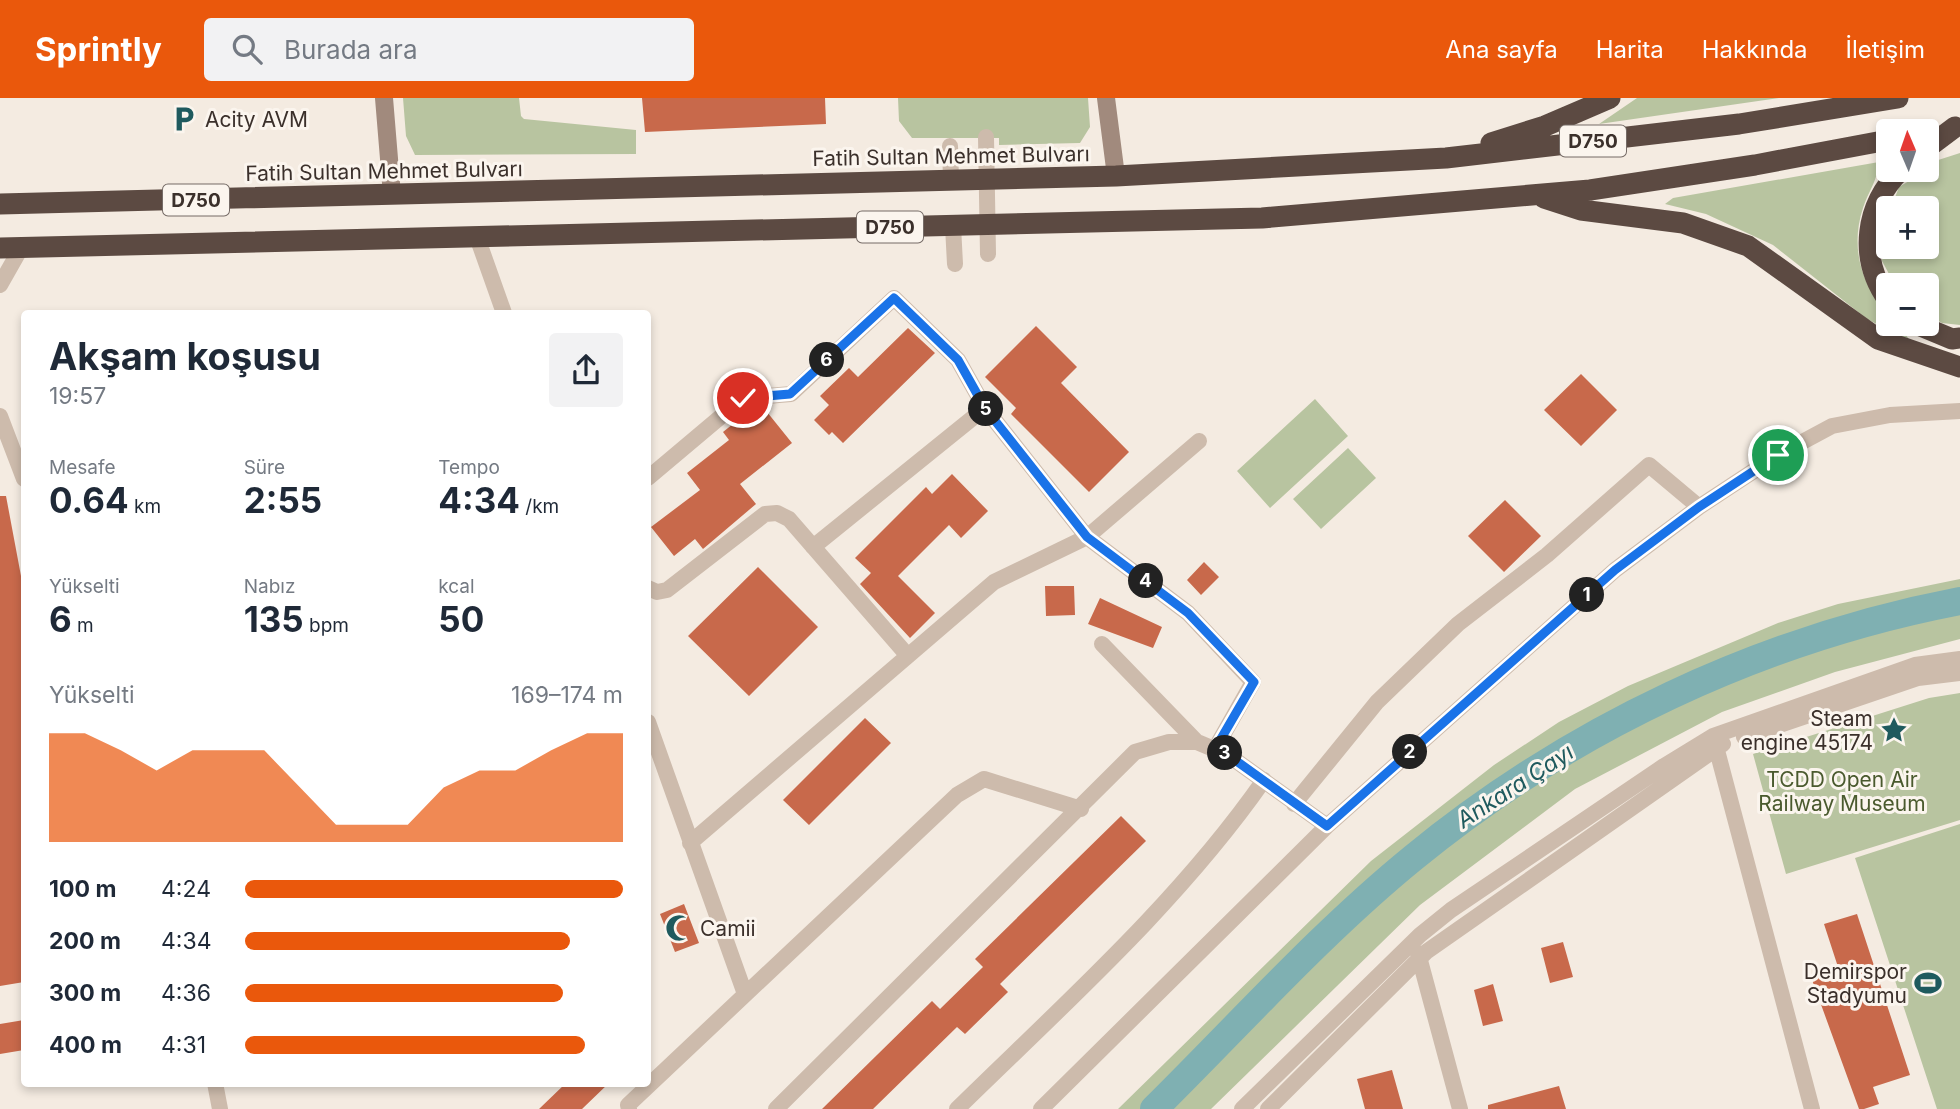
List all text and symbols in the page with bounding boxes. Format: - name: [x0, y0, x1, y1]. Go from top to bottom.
- search box: [204, 18, 694, 81]
- text: Sprintly: [35, 29, 162, 69]
- icon: search: [228, 30, 266, 68]
- text: Burada ara: [284, 34, 418, 65]
- text: Ana sayfa: [1445, 35, 1558, 64]
- text: Harita: [1596, 35, 1664, 64]
- text: Hakkında: [1702, 35, 1808, 64]
- text: İletişim: [1846, 35, 1925, 64]
- parking icon: Acity AVM: [169, 104, 199, 134]
- place label: Acity AVM: [205, 107, 308, 132]
- north arrow: [1876, 119, 1939, 182]
- map controls: [1876, 119, 1939, 336]
- road number: D750: [1560, 126, 1626, 156]
- street label: Fatih Sultan Mehmet Bulvarı: [812, 141, 1090, 171]
- street label: Fatih Sultan Mehmet Bulvarı: [245, 156, 523, 186]
- road number: D750: [163, 184, 229, 216]
- button: +: [1876, 196, 1939, 259]
- road number: D750: [857, 211, 923, 242]
- button: −: [1876, 273, 1939, 336]
- text: Akşam koşusu: [49, 333, 321, 379]
- button: share: [549, 333, 623, 407]
- pin: 6: [810, 342, 844, 378]
- text: 6: [820, 348, 833, 371]
- pin: [713, 368, 773, 428]
- icon: check: [724, 379, 762, 417]
- text: 19:57: [49, 382, 106, 410]
- pin: 5: [968, 392, 1004, 426]
- text: 5: [979, 397, 992, 420]
- pin: [1748, 425, 1808, 485]
- icon: arrive: [1759, 436, 1797, 474]
- text: Mesafe: [49, 456, 116, 479]
- text: Süre: [244, 456, 285, 479]
- text: Tempo: [438, 456, 500, 479]
- text: 0.64: [49, 479, 129, 521]
- text: 2:55: [244, 479, 322, 521]
- text: 4:34: [438, 479, 520, 521]
- text: km: [129, 495, 161, 518]
- text: /km: [520, 495, 559, 518]
- pin: 4: [1128, 564, 1164, 598]
- text: 4: [1139, 569, 1152, 592]
- text: Yükselti: [49, 575, 120, 598]
- text: Nabız: [244, 575, 295, 598]
- text: kcal: [438, 575, 475, 598]
- pin: 1: [1570, 578, 1604, 612]
- text: 1: [1582, 583, 1591, 606]
- text: 6: [49, 598, 72, 640]
- text: 135: [244, 598, 304, 640]
- text: 50: [438, 598, 484, 640]
- text: m: [72, 614, 94, 637]
- text: bpm: [304, 614, 349, 637]
- text: Yükselti: [49, 681, 134, 709]
- text: 169–174 m: [511, 681, 623, 709]
- place label: Steam engine 45174: [1741, 706, 1873, 755]
- place icon: Steam engine 45174: [1879, 715, 1909, 745]
- pin: 2: [1392, 734, 1428, 770]
- pin: 3: [1208, 736, 1242, 770]
- water label: Ankara Çayı: [1450, 738, 1579, 835]
- text: 2: [1404, 740, 1415, 763]
- text: 3: [1218, 741, 1231, 764]
- park label: TCDD Open Air Railway Museum: [1758, 767, 1926, 816]
- text: 100 m: [49, 875, 116, 903]
- text: 4:24: [161, 875, 211, 903]
- mosque icon: Camii: [664, 913, 694, 943]
- place label: Camii: [700, 916, 756, 941]
- text: 200 m: [49, 927, 121, 955]
- text: 4:34: [161, 927, 212, 955]
- place label: Demirspor Stadyumu: [1804, 959, 1907, 1008]
- sports icon: Demirspor Stadyumu: [1913, 968, 1943, 998]
- text: 300 m: [49, 979, 121, 1007]
- text: 4:36: [161, 979, 211, 1007]
- text: 400 m: [49, 1031, 122, 1059]
- text: 4:31: [161, 1031, 206, 1059]

